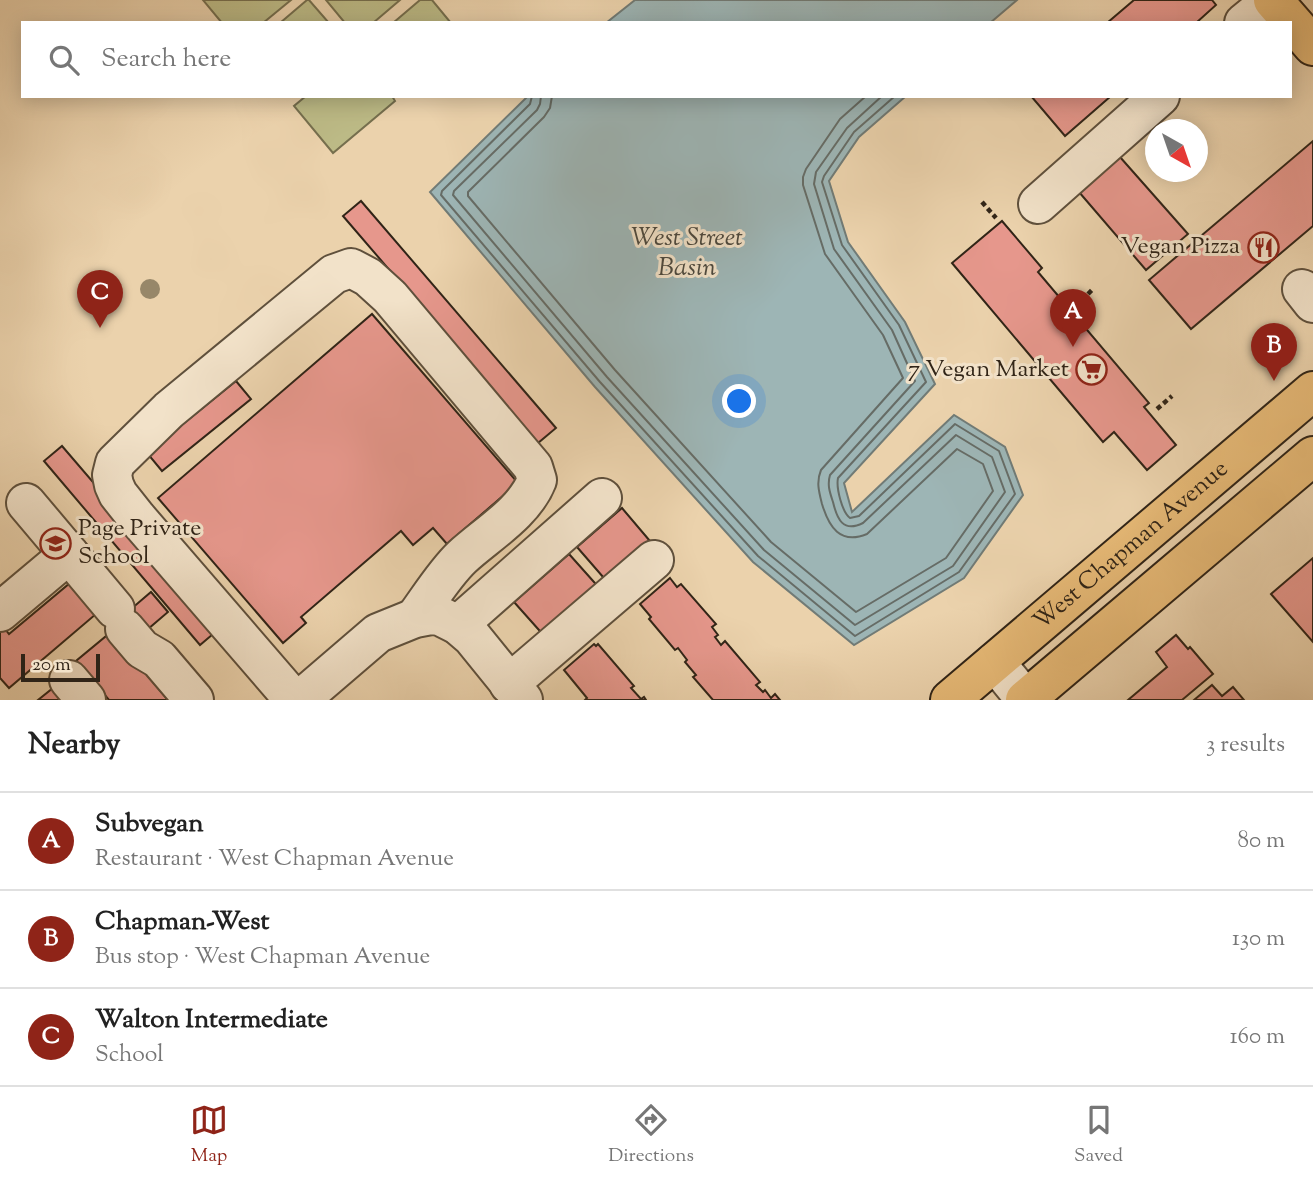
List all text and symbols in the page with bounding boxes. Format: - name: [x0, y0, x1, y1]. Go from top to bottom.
- search box: [21, 21, 1292, 98]
- icon: search: [45, 41, 83, 79]
- text: Search here: [101, 41, 231, 78]
- north arrow: [1145, 119, 1208, 182]
- water label: West Street Basin: [631, 220, 743, 287]
- place label: Vegan Pizza: [1121, 230, 1240, 264]
- restaurant icon: Vegan Pizza: [1246, 230, 1280, 264]
- pin: C: [77, 270, 123, 328]
- pin: A: [1050, 289, 1096, 347]
- pin: B: [1251, 323, 1297, 381]
- place label: 7 Vegan Market: [908, 353, 1069, 387]
- supermarket icon: 7 Vegan Market: [1075, 353, 1109, 387]
- your location: [722, 384, 756, 418]
- street label: West Chapman Avenue: [1026, 453, 1236, 639]
- place label: Page Private School: [78, 512, 201, 574]
- school or university icon: Page Private School: [38, 526, 72, 560]
- scale bar: [21, 651, 100, 683]
- text: 20 m: [32, 652, 71, 679]
- text: Nearby: [28, 724, 120, 767]
- text: 3 results: [1206, 729, 1285, 762]
- text: Subvegan: [95, 806, 204, 843]
- text: A: [42, 825, 60, 858]
- text: 80 m: [1237, 825, 1285, 858]
- text: Restaurant · West Chapman Avenue: [95, 843, 454, 876]
- text: Chapman-West: [95, 904, 269, 941]
- text: B: [44, 923, 58, 956]
- text: 130 m: [1232, 923, 1285, 956]
- text: Bus stop · West Chapman Avenue: [95, 941, 430, 974]
- text: Walton Intermediate: [95, 1002, 328, 1039]
- text: C: [42, 1021, 60, 1054]
- text: 160 m: [1230, 1021, 1285, 1054]
- text: School: [95, 1039, 164, 1072]
- tab: Map: [190, 1101, 228, 1170]
- tab: Directions: [608, 1101, 694, 1170]
- tab: Saved: [1074, 1101, 1123, 1170]

